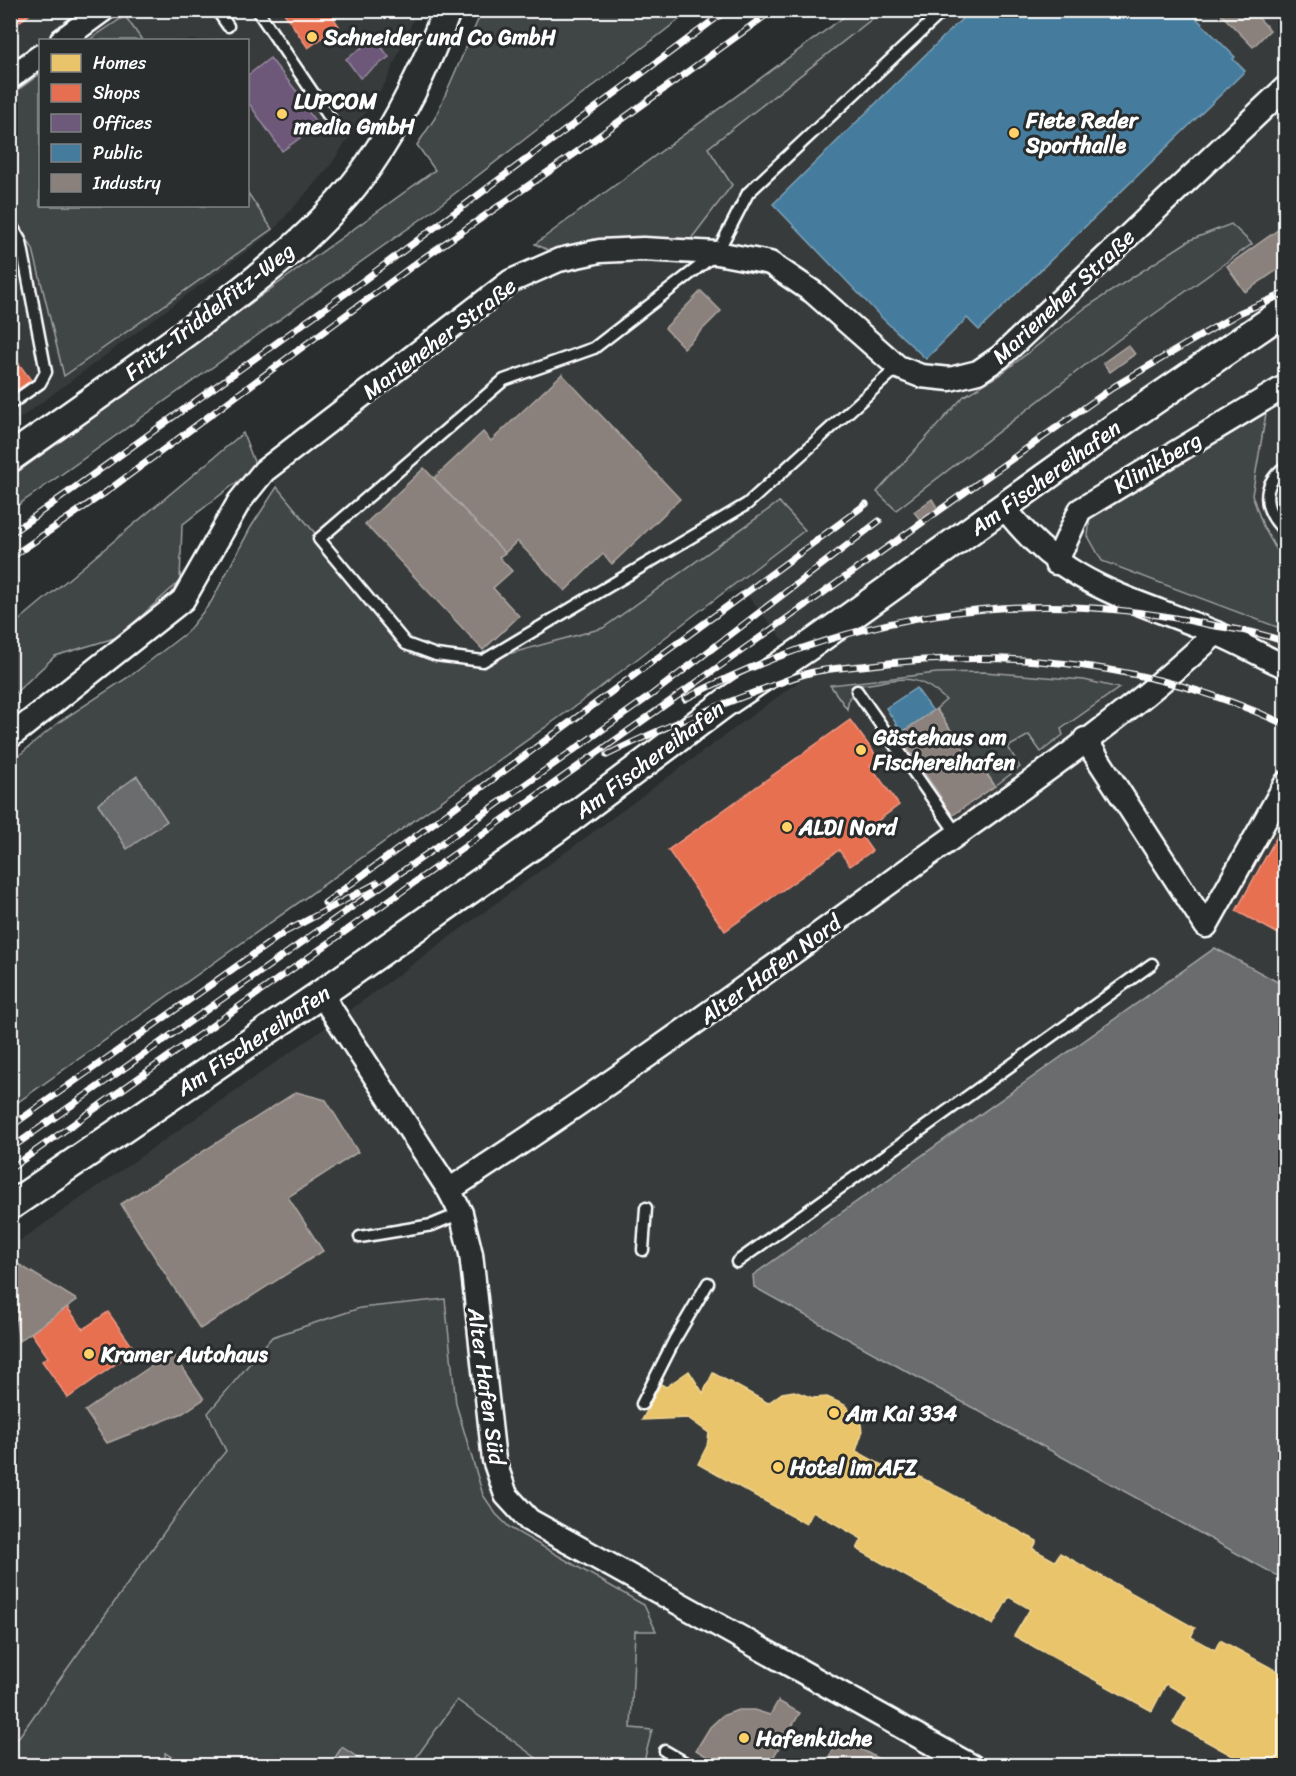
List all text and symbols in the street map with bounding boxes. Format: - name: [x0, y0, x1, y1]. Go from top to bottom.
- place label: Schneider und Co GmbH: [323, 18, 557, 57]
- marker: Schneider und Co GmbH: [305, 30, 319, 44]
- legend: [39, 39, 249, 207]
- text: Homes: [93, 47, 147, 79]
- text: Shops: [93, 77, 140, 109]
- place label: LUPCOM media GmbH: [293, 82, 415, 146]
- place label: Fiete Reder Sporthalle: [1025, 101, 1140, 165]
- text: Offices: [93, 107, 153, 139]
- marker: LUPCOM media GmbH: [275, 107, 289, 121]
- marker: Fiete Reder Sporthalle: [1007, 126, 1021, 140]
- text: Public: [93, 137, 143, 169]
- text: Industry: [92, 167, 162, 199]
- street label: Marieneher Straße: [982, 219, 1144, 374]
- street label: Fritz-Triddelfitz-Weg: [115, 232, 303, 391]
- street label: Marieneher Straße: [354, 267, 525, 410]
- street label: Am Fischereihafen: [960, 409, 1129, 547]
- street label: Klinikberg: [1105, 420, 1209, 504]
- street label: Am Fischereihafen: [565, 690, 733, 830]
- place label: Gästehaus am Fischereihafen: [872, 718, 1015, 782]
- marker: Gästehaus am Fischereihafen: [854, 743, 868, 757]
- place label: ALDI Nord: [798, 808, 899, 847]
- marker: ALDI Nord: [780, 820, 794, 834]
- street label: Alter Hafen Nord: [690, 903, 851, 1035]
- street label: Am Fischereihafen: [167, 974, 339, 1107]
- street label: Alter Hafen Süd: [456, 1304, 517, 1468]
- place label: Kramer Autohaus: [100, 1335, 269, 1374]
- marker: Kramer Autohaus: [82, 1347, 96, 1361]
- place label: Am Kai 334: [845, 1394, 957, 1433]
- marker: Am Kai 334: [827, 1406, 841, 1420]
- place label: Hotel im AFZ: [789, 1448, 918, 1487]
- marker: Hotel im AFZ: [771, 1460, 785, 1474]
- place label: Hafenküche: [755, 1719, 873, 1758]
- marker: Hafenküche: [737, 1731, 751, 1745]

